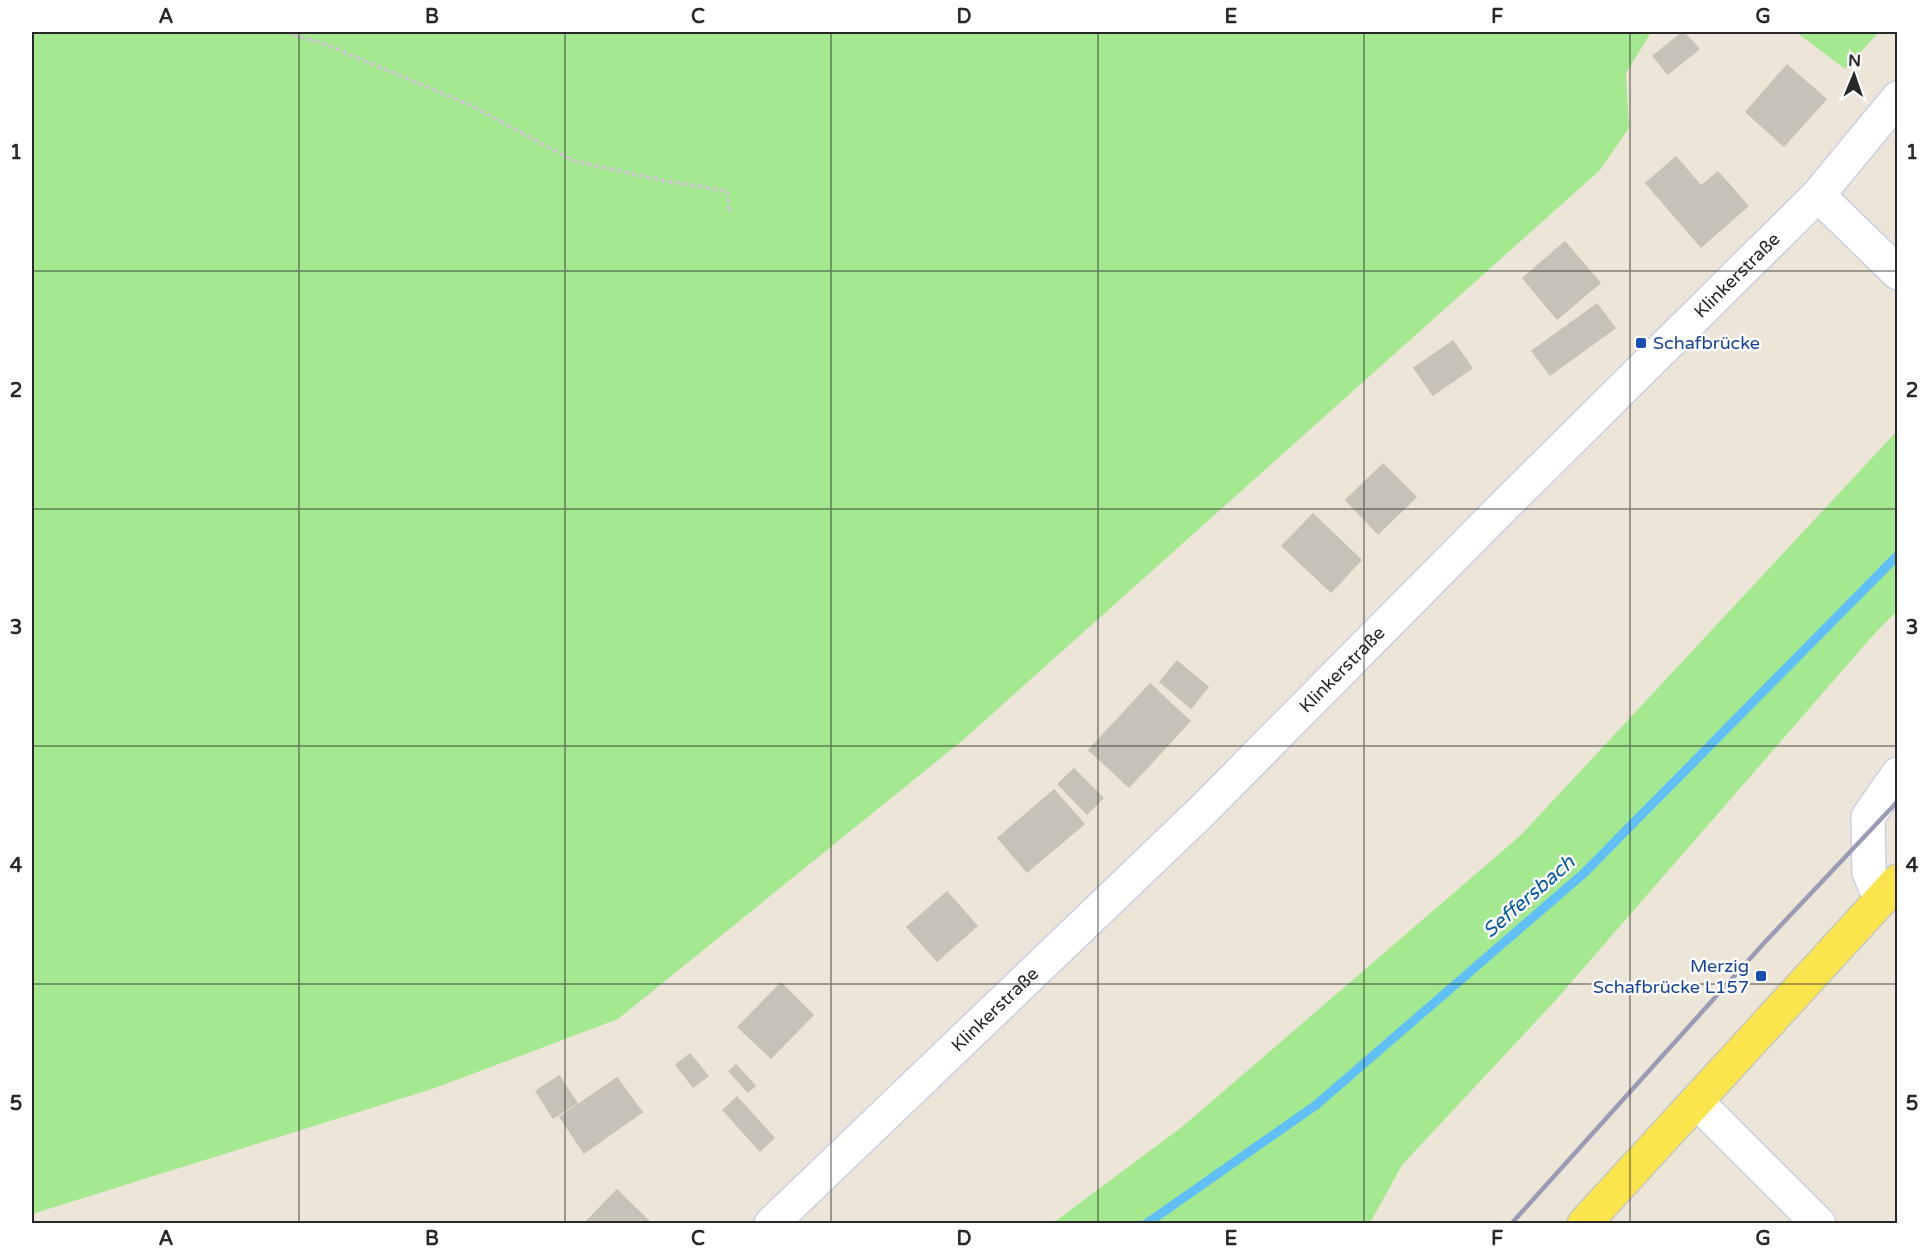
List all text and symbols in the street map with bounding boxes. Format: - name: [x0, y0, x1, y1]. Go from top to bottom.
- text: A: [159, 5, 174, 29]
- text: B: [425, 5, 439, 29]
- text: C: [691, 5, 705, 29]
- text: D: [956, 5, 972, 29]
- text: E: [1225, 5, 1238, 29]
- text: F: [1491, 5, 1503, 29]
- text: G: [1755, 5, 1771, 29]
- north arrow: [1824, 45, 1884, 105]
- text: N: [1848, 51, 1861, 71]
- text: 1: [10, 141, 22, 165]
- text: 1: [1906, 141, 1918, 165]
- street label: Klinkerstraße: [1689, 228, 1785, 323]
- place label: Schafbrücke: [1653, 332, 1760, 354]
- marker: Schafbrücke: [1634, 336, 1648, 350]
- text: 2: [10, 379, 22, 403]
- text: 2: [1906, 379, 1918, 403]
- text: 3: [10, 616, 22, 640]
- text: 3: [1906, 616, 1918, 640]
- street label: Klinkerstraße: [1295, 622, 1389, 717]
- water label: Seffersbach: [1478, 850, 1580, 943]
- text: 4: [10, 854, 23, 878]
- text: 4: [1906, 854, 1919, 878]
- place label: Merzig Schafbrücke L157: [1593, 955, 1749, 998]
- street label: Klinkerstraße: [947, 963, 1043, 1056]
- marker: Merzig Schafbrücke L157: [1754, 969, 1768, 983]
- text: 5: [10, 1092, 22, 1116]
- text: 5: [1906, 1092, 1918, 1116]
- text: A: [159, 1227, 174, 1251]
- text: B: [425, 1227, 439, 1251]
- text: C: [691, 1227, 705, 1251]
- text: D: [956, 1227, 972, 1251]
- text: E: [1225, 1227, 1238, 1251]
- text: F: [1491, 1227, 1503, 1251]
- text: G: [1755, 1227, 1771, 1251]

